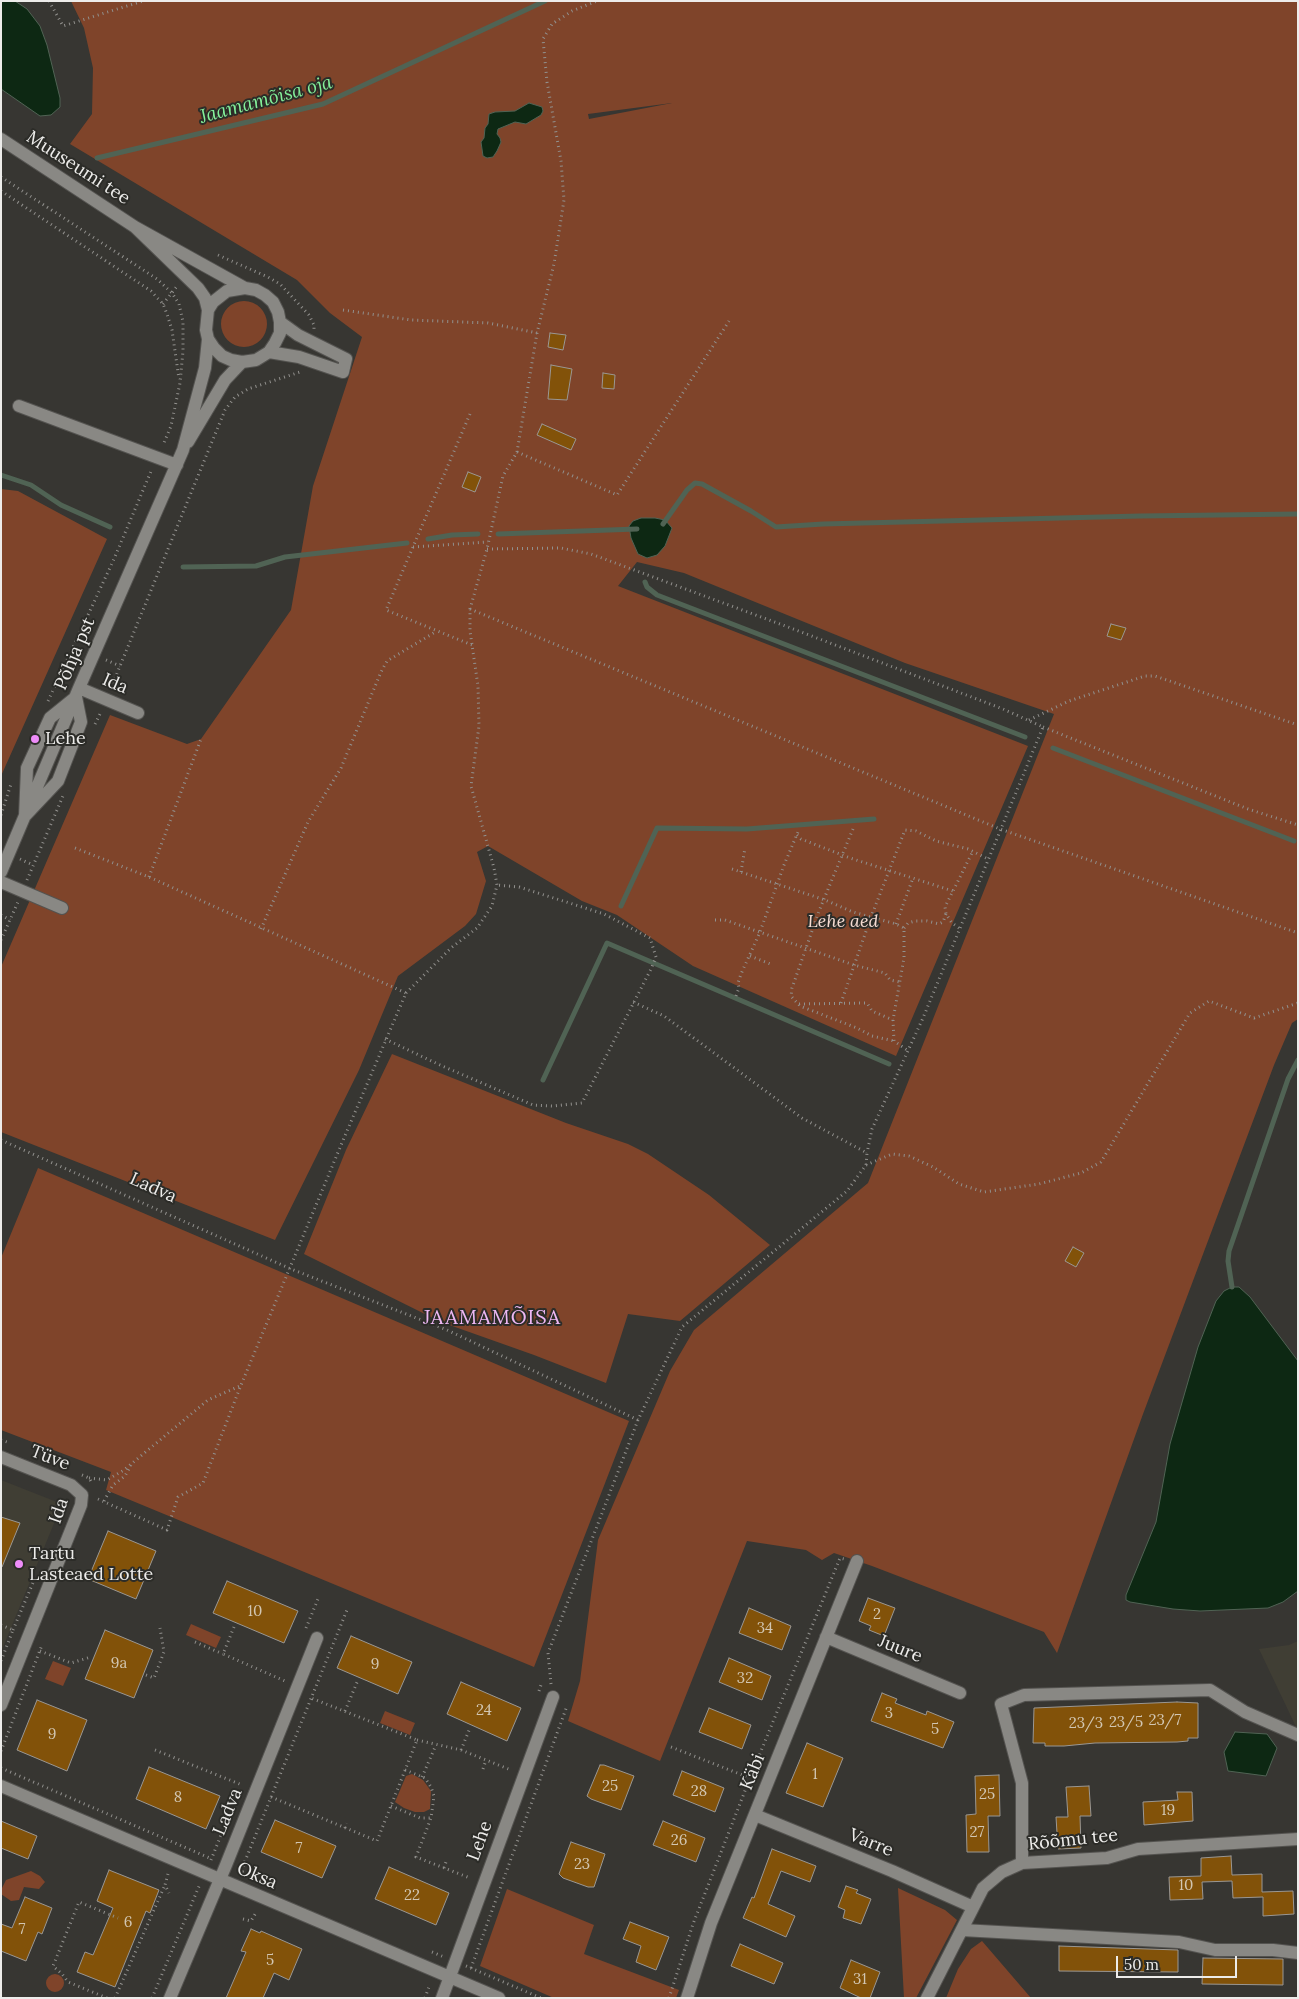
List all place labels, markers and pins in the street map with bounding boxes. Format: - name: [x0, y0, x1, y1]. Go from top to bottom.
- place label: Lehe: [45, 728, 86, 750]
- marker: Lehe: [29, 733, 41, 745]
- place label: Tartu Lasteaed Lotte: [29, 1543, 153, 1586]
- marker: Tartu Lasteaed Lotte: [13, 1558, 25, 1570]

